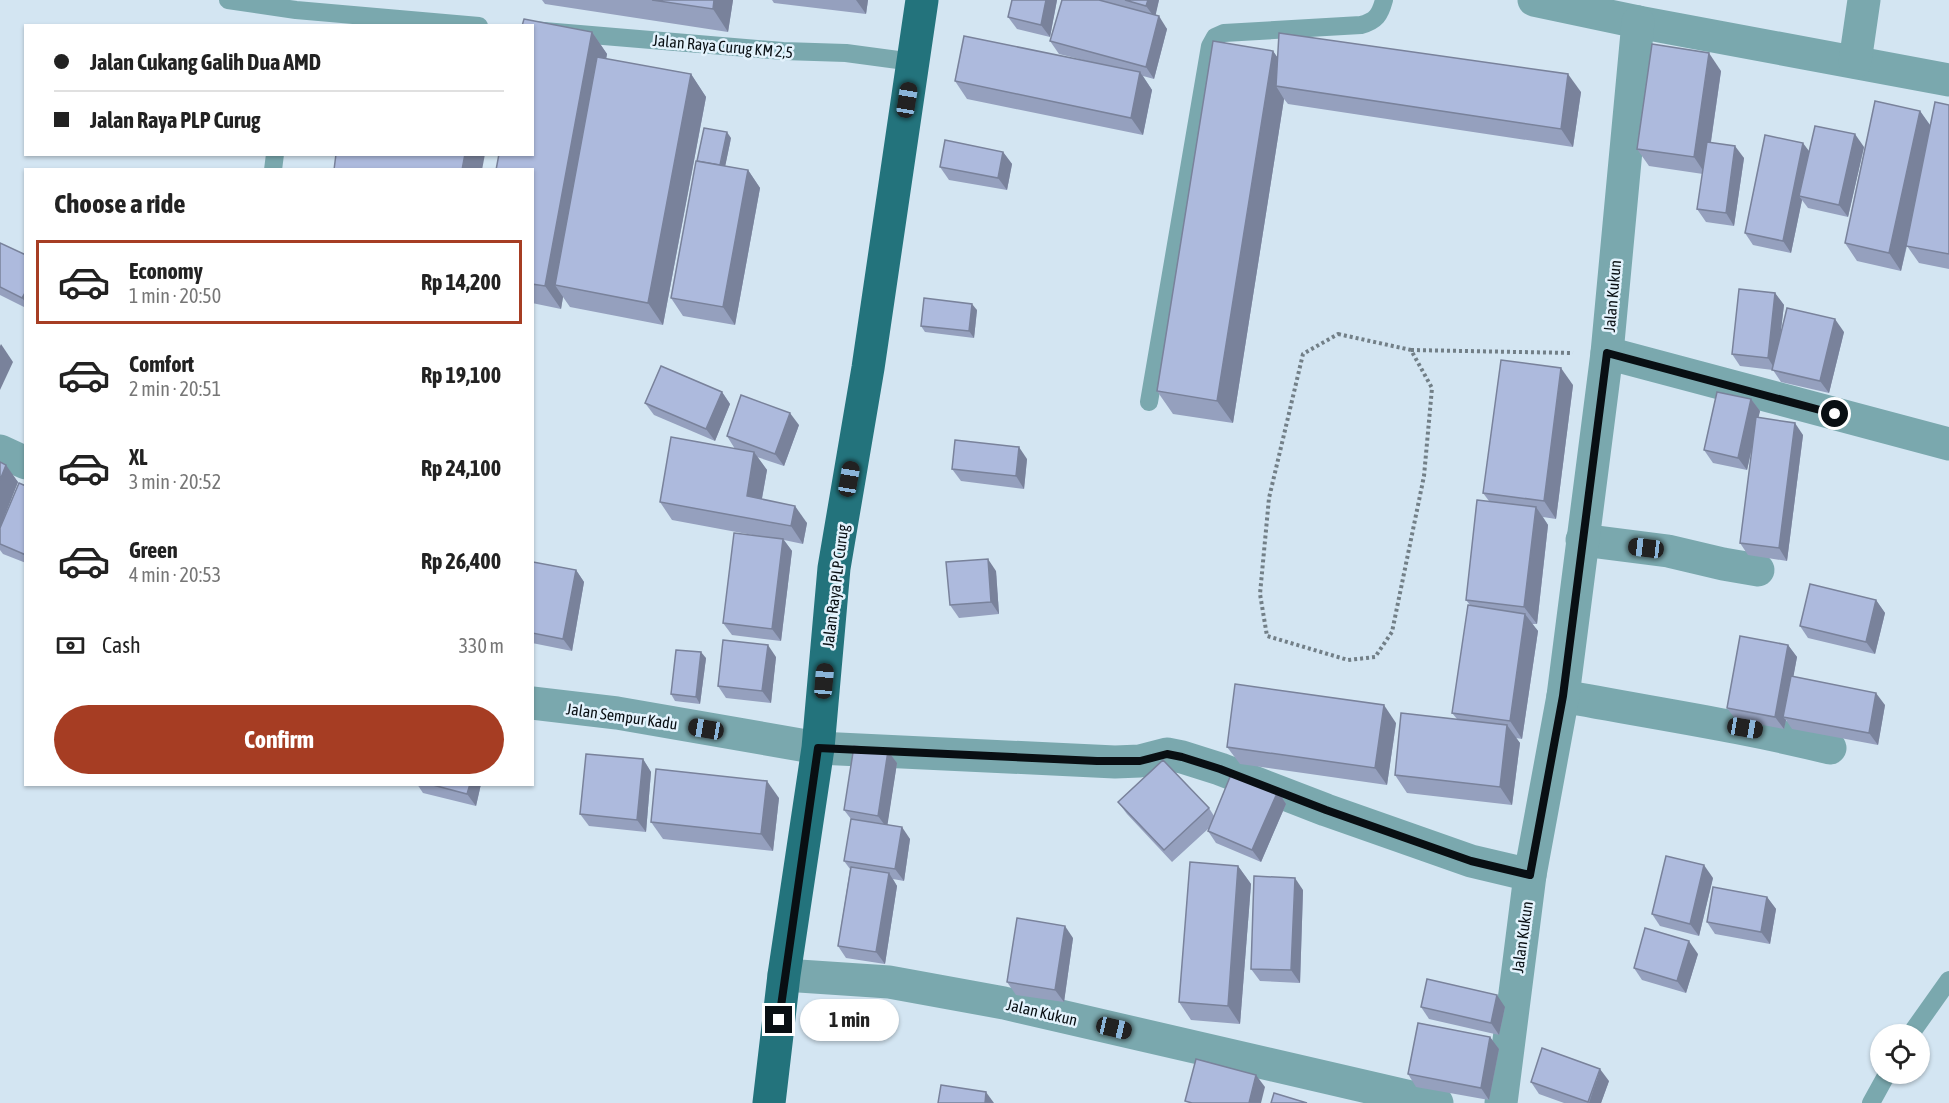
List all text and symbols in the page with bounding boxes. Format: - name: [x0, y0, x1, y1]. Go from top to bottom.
- street label: Jalan Raya Curug KM 2,5: [652, 31, 794, 62]
- text: Jalan Cukang Galih Dua AMD: [90, 49, 321, 75]
- car: [895, 81, 919, 119]
- text: Jalan Raya PLP Curug: [90, 107, 261, 133]
- text: Choose a ride: [54, 188, 186, 219]
- icon: car: [57, 255, 111, 309]
- text: Economy: [129, 258, 203, 284]
- street label: Jalan Kukun: [1600, 259, 1624, 333]
- text: Rp 14,200: [421, 269, 501, 295]
- text: 1 min · 20:50: [129, 284, 221, 307]
- icon: car: [57, 348, 111, 402]
- text: Comfort: [129, 351, 194, 377]
- text: Rp 19,100: [421, 362, 501, 388]
- text: 2 min · 20:51: [129, 377, 221, 400]
- route start: [1821, 400, 1848, 427]
- icon: car: [57, 441, 111, 495]
- text: XL: [129, 444, 147, 470]
- text: Rp 24,100: [421, 455, 501, 481]
- car: [837, 460, 861, 498]
- text: 3 min · 20:52: [129, 470, 221, 493]
- street label: Jalan Raya PLP Curug: [819, 523, 852, 649]
- icon: car: [57, 534, 111, 588]
- text: Green: [129, 537, 178, 563]
- car: [1627, 537, 1665, 559]
- text: Rp 26,400: [421, 548, 501, 574]
- text: 4 min · 20:53: [129, 563, 221, 586]
- icon: cash: [54, 629, 87, 662]
- text: Cash: [102, 632, 141, 658]
- text: 330 m: [459, 634, 504, 657]
- car: [813, 662, 835, 700]
- street label: Jalan Sempur Kadu: [565, 699, 679, 734]
- button: Confirm: [54, 705, 504, 774]
- car: [1726, 716, 1764, 740]
- car: [687, 717, 725, 741]
- street label: Jalan Kukun: [1508, 900, 1536, 974]
- street label: Jalan Kukun: [1005, 995, 1079, 1029]
- callout: 1 min: [800, 999, 899, 1041]
- route end: [765, 1006, 792, 1033]
- text: 1 min: [829, 1008, 870, 1031]
- car: [1094, 1015, 1134, 1041]
- map controls: [1870, 1024, 1930, 1084]
- button: locate: [1870, 1024, 1930, 1084]

